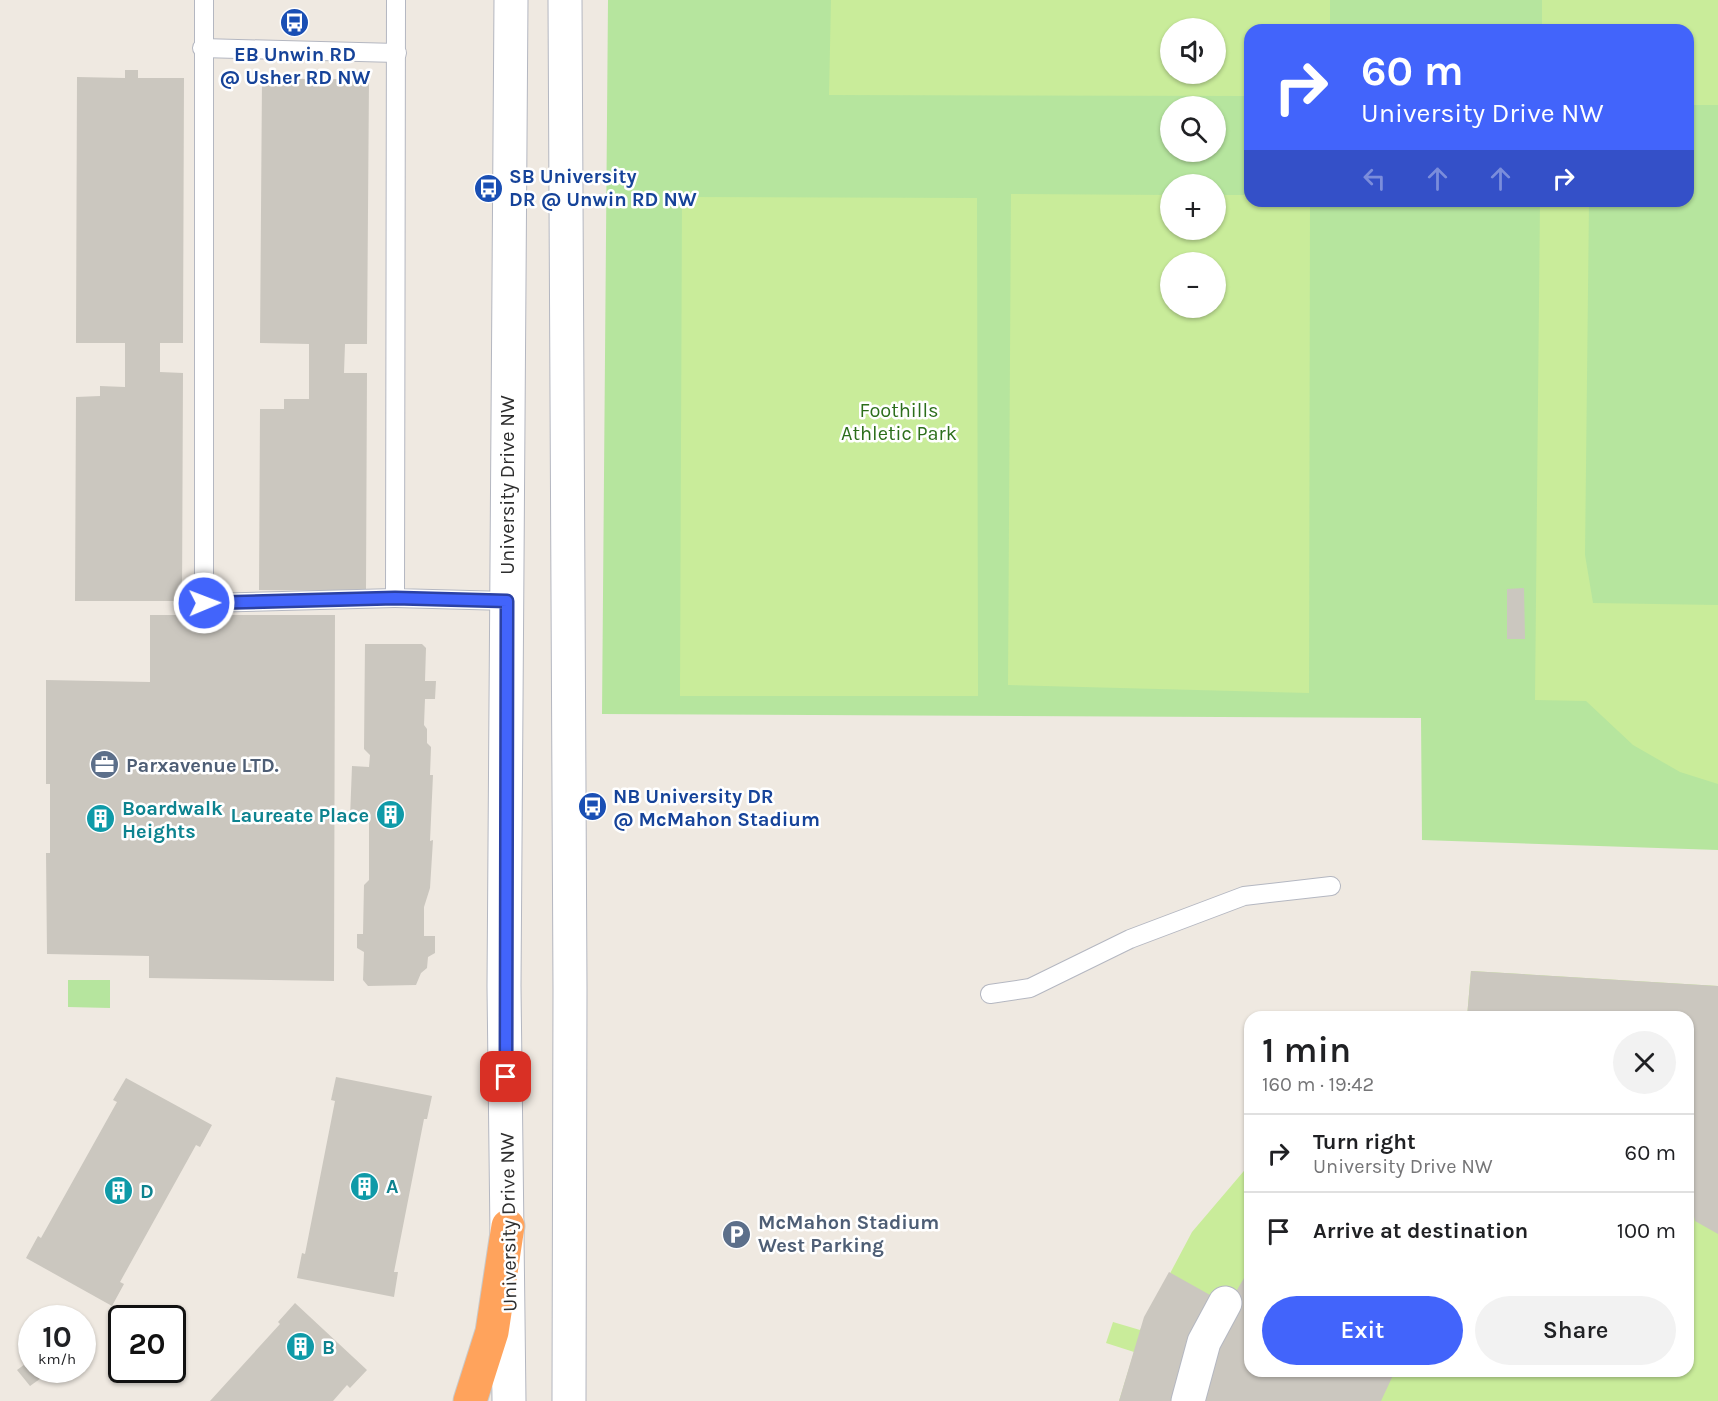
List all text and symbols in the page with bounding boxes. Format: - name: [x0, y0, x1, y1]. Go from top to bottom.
- bus stop icon: EB Unwin RD @ Usher RD NW: [279, 7, 311, 39]
- map controls: [1160, 18, 1226, 318]
- button: sound: [1160, 18, 1226, 84]
- place label: EB Unwin RD @ Usher RD NW: [220, 43, 370, 89]
- text: 60 m: [1361, 46, 1464, 96]
- icon: right: [1262, 48, 1340, 126]
- button: search: [1160, 96, 1226, 162]
- text: University Drive NW: [1361, 97, 1604, 129]
- icon: left: [1358, 162, 1391, 195]
- icon: ahead: [1421, 162, 1454, 195]
- icon: ahead: [1484, 162, 1517, 195]
- icon: right: [1547, 162, 1580, 195]
- place label: SB University DR @ Unwin RD NW: [509, 165, 697, 211]
- bus stop icon: SB University DR @ Unwin RD NW: [472, 172, 504, 204]
- button: +: [1160, 174, 1226, 240]
- button: −: [1160, 252, 1226, 318]
- street label: University Drive NW: [496, 395, 519, 575]
- park label: Foothills Athletic Park: [841, 399, 957, 445]
- position arrow: [172, 571, 236, 635]
- office icon: Parxavenue LTD.: [89, 749, 121, 781]
- place label: Parxavenue LTD.: [126, 754, 279, 777]
- place label: NB University DR @ McMahon Stadium: [613, 785, 820, 831]
- bus stop icon: NB University DR @ McMahon Stadium: [576, 791, 608, 823]
- place label: Boardwalk Heights: [122, 797, 223, 843]
- building icon: Laureate Place: [374, 799, 406, 831]
- building icon: Boardwalk Heights: [85, 803, 117, 835]
- place label: Laureate Place: [231, 804, 369, 827]
- text: 1 min: [1262, 1029, 1351, 1071]
- button: close: [1613, 1031, 1676, 1094]
- pin: [480, 1051, 531, 1102]
- icon: arrive: [489, 1060, 522, 1093]
- text: 160 m · 19:42: [1262, 1073, 1374, 1096]
- text: Turn right: [1313, 1129, 1416, 1155]
- street label: University Drive NW: [495, 1132, 522, 1312]
- icon: right: [1262, 1137, 1295, 1170]
- text: 60 m: [1625, 1140, 1676, 1166]
- text: University Drive NW: [1313, 1155, 1493, 1178]
- building icon: A: [349, 1170, 381, 1202]
- building icon: D: [103, 1175, 135, 1207]
- place label: A: [386, 1175, 399, 1198]
- place label: D: [140, 1180, 154, 1203]
- place label: McMahon Stadium West Parking: [758, 1211, 939, 1257]
- icon: arrive: [1262, 1215, 1295, 1248]
- parking icon: McMahon Stadium West Parking: [721, 1218, 753, 1250]
- text: Arrive at destination: [1313, 1218, 1528, 1244]
- text: 100 m: [1617, 1218, 1676, 1244]
- button: Exit: [1262, 1296, 1463, 1365]
- button: Share: [1475, 1296, 1676, 1365]
- speed limit sign: 20: [108, 1305, 186, 1383]
- text: 10: [42, 1319, 72, 1355]
- building icon: B: [285, 1331, 317, 1363]
- place label: B: [322, 1336, 335, 1359]
- text: km/h: [38, 1350, 76, 1368]

